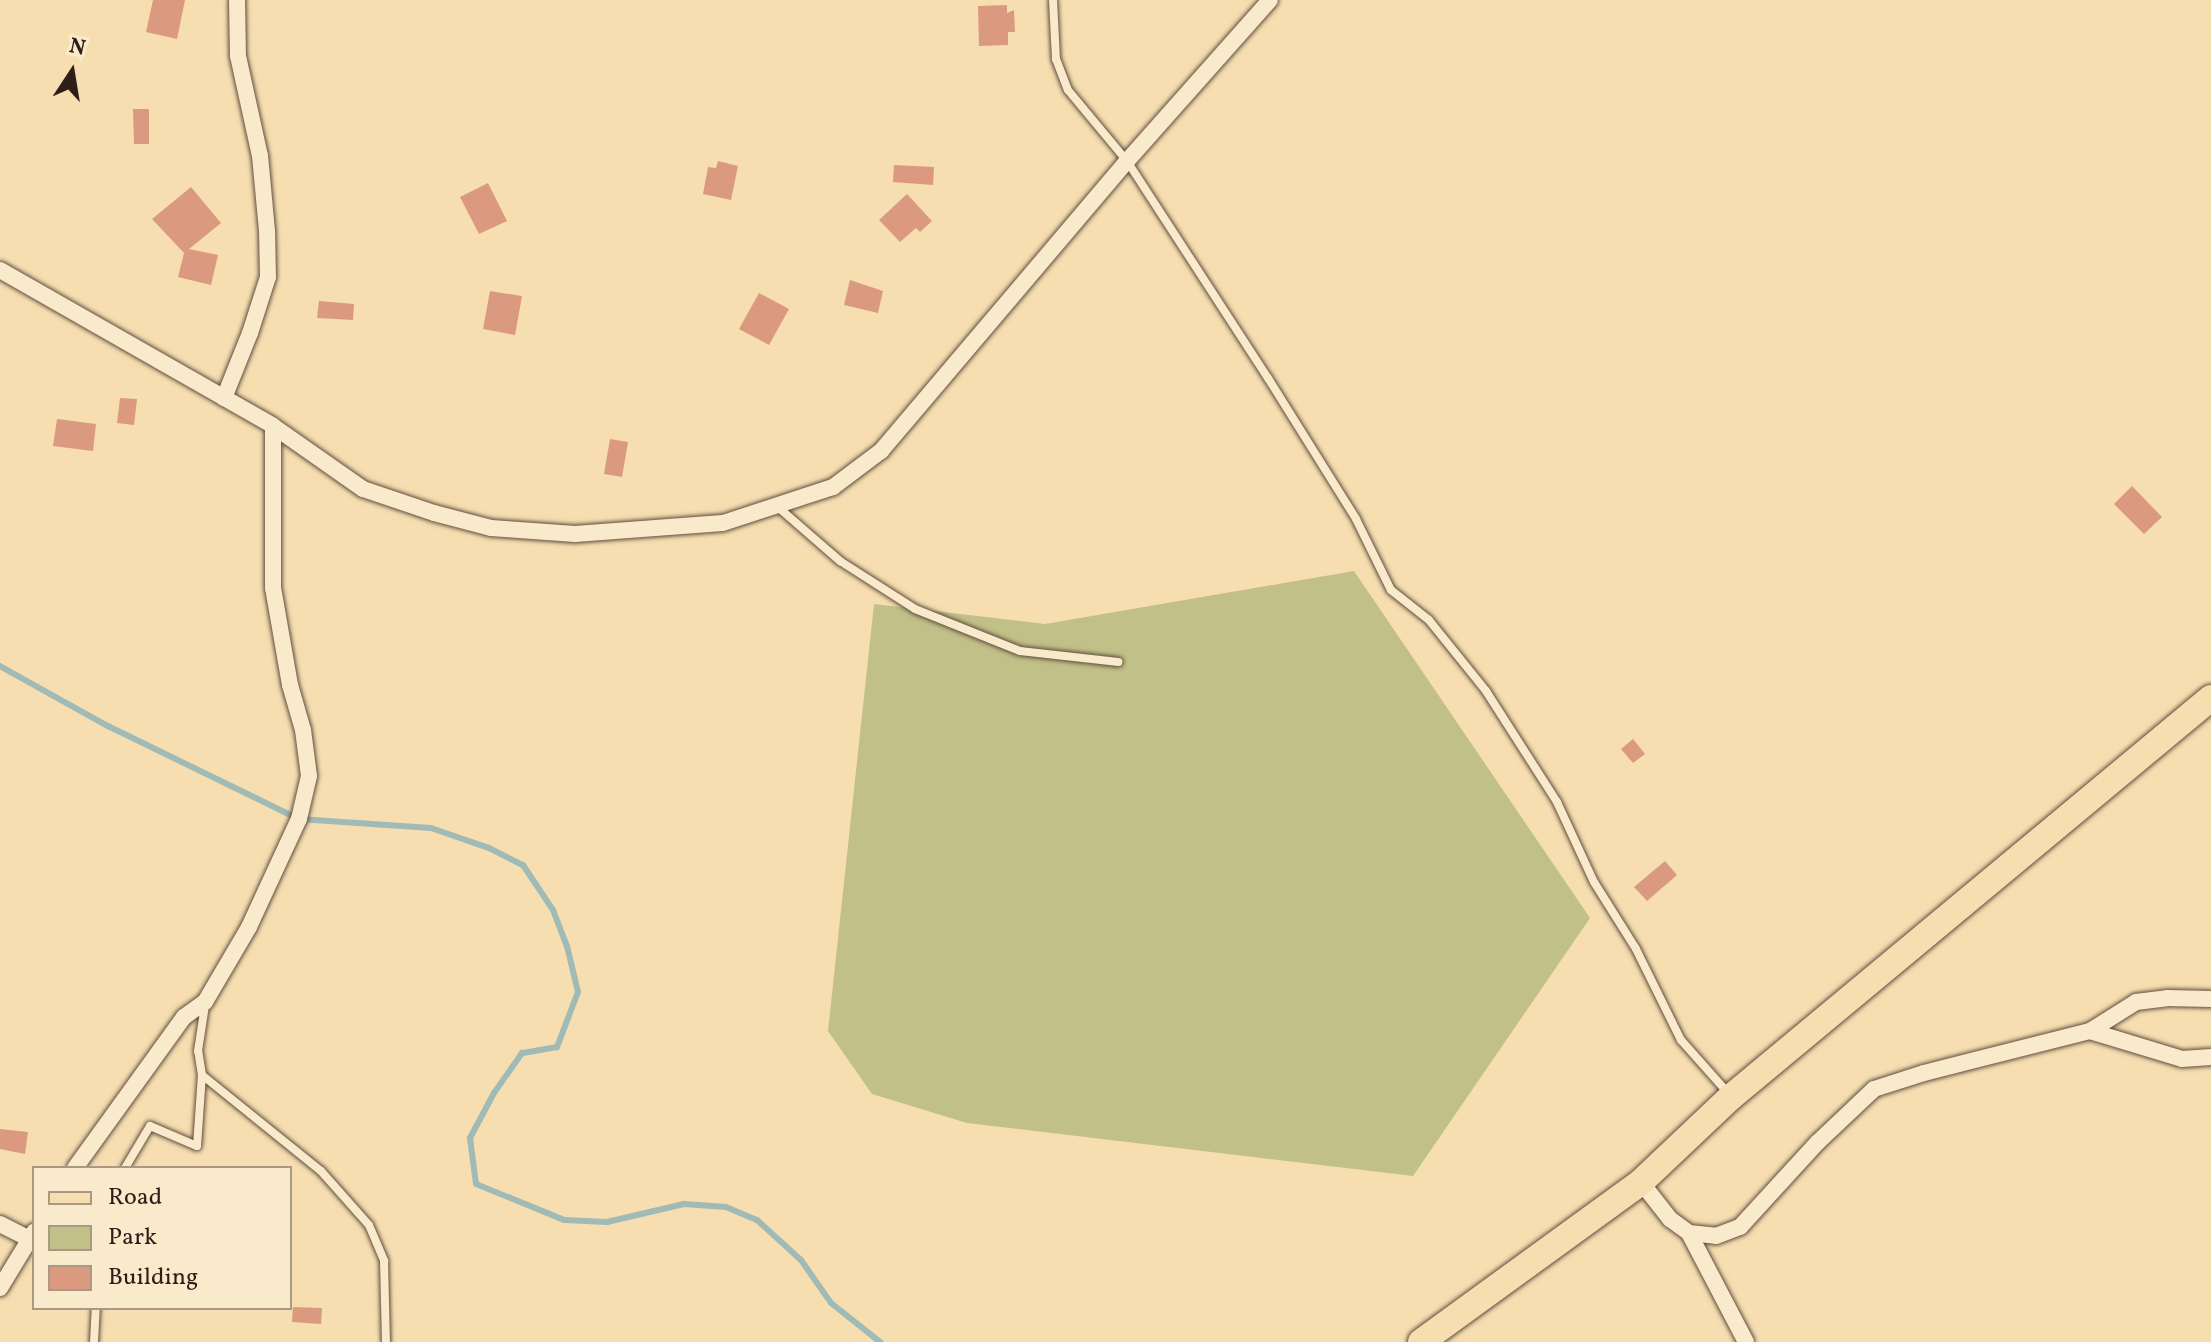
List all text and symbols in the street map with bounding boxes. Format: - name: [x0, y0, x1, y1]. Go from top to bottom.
- text: N: [66, 31, 88, 65]
- north arrow: [32, 32, 112, 112]
- legend: [32, 1166, 292, 1310]
- text: Road: [108, 1181, 162, 1215]
- text: Park: [108, 1221, 157, 1255]
- text: Building: [108, 1261, 198, 1295]

